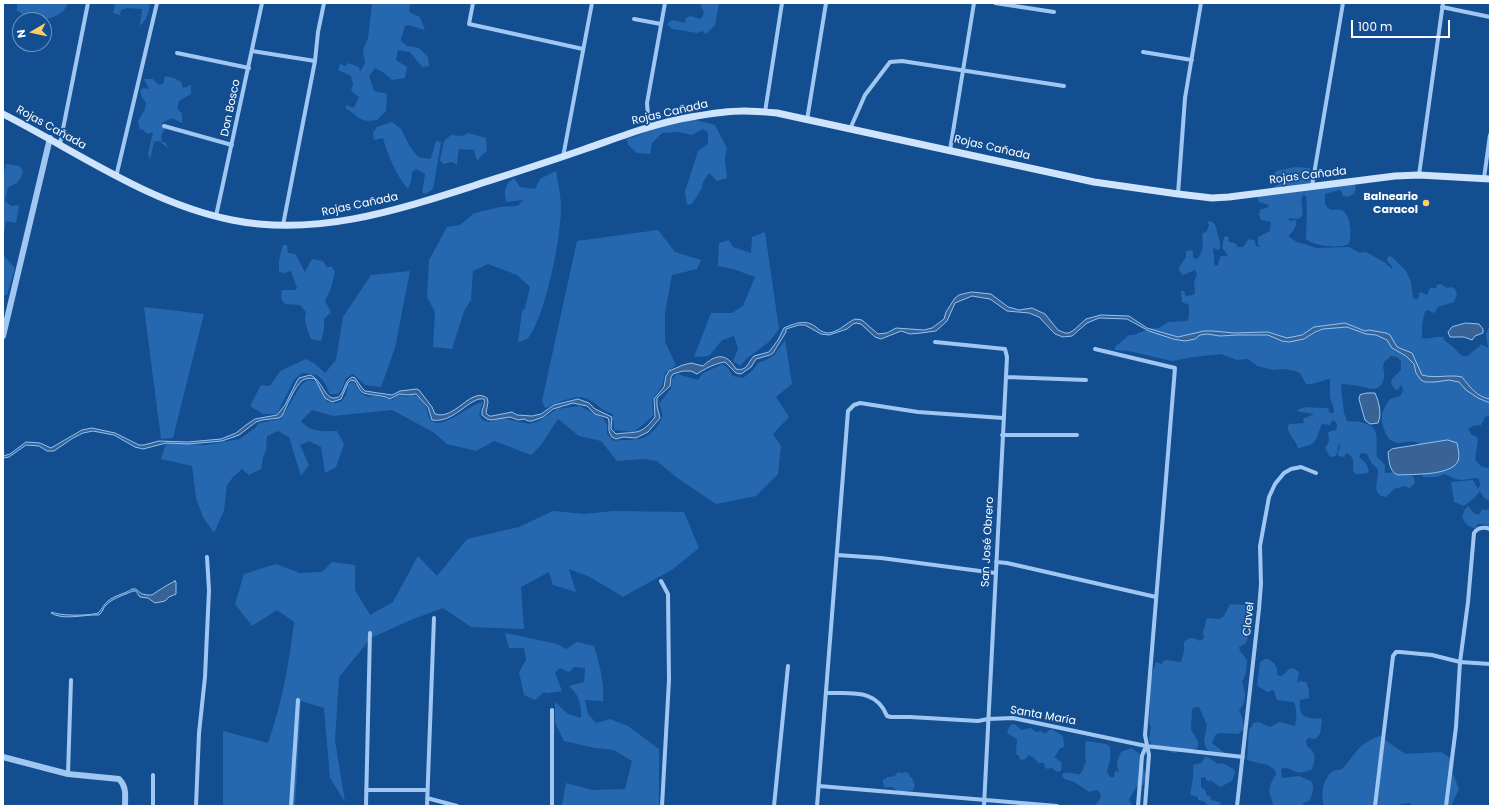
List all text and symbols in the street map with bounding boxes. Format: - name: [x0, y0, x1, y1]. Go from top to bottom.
- north arrow: [12, 12, 52, 52]
- scale bar: [1353, 12, 1452, 38]
- text: 100 m: [1358, 18, 1392, 35]
- text: N: [13, 28, 30, 39]
- street label: Don Bosco: [219, 78, 243, 138]
- street label: Rojas Cañada: [631, 98, 709, 128]
- street label: Rojas Cañada: [14, 103, 88, 153]
- street label: Rojas Cañada: [953, 133, 1031, 163]
- street label: Rojas Cañada: [1269, 165, 1347, 187]
- street label: Rojas Cañada: [321, 190, 399, 220]
- place label: Balneario Caracol: [1363, 190, 1418, 216]
- marker: Balneario Caracol: [1421, 198, 1431, 208]
- street label: San José Obrero: [979, 497, 997, 587]
- street label: Clavel: [1241, 601, 1257, 637]
- street label: Santa María: [1009, 704, 1077, 728]

